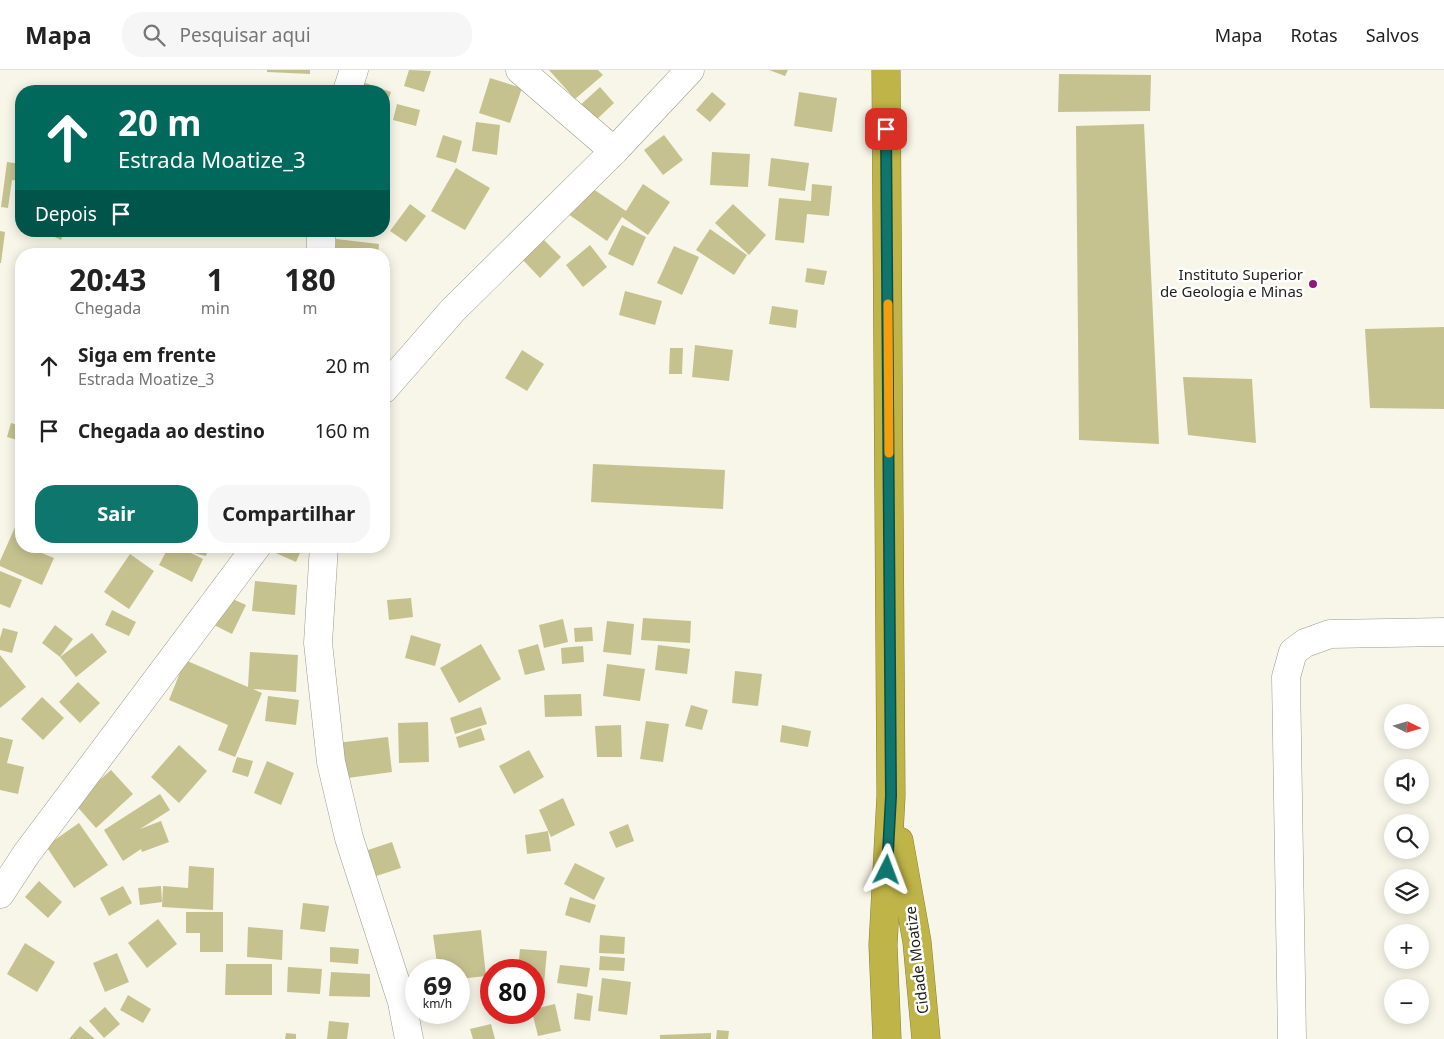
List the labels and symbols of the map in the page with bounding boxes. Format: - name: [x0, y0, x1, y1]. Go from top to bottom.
- pin: [865, 108, 907, 150]
- place label: Instituto Superior de Geologia e Minas: [1160, 264, 1303, 301]
- marker: Instituto Superior de Geologia e Minas: [1307, 278, 1319, 290]
- north arrow: [1384, 704, 1429, 749]
- position arrow: [860, 843, 912, 895]
- street label: Cidade Moatize: [899, 905, 933, 1015]
- speed limit sign: 80: [480, 959, 545, 1024]

